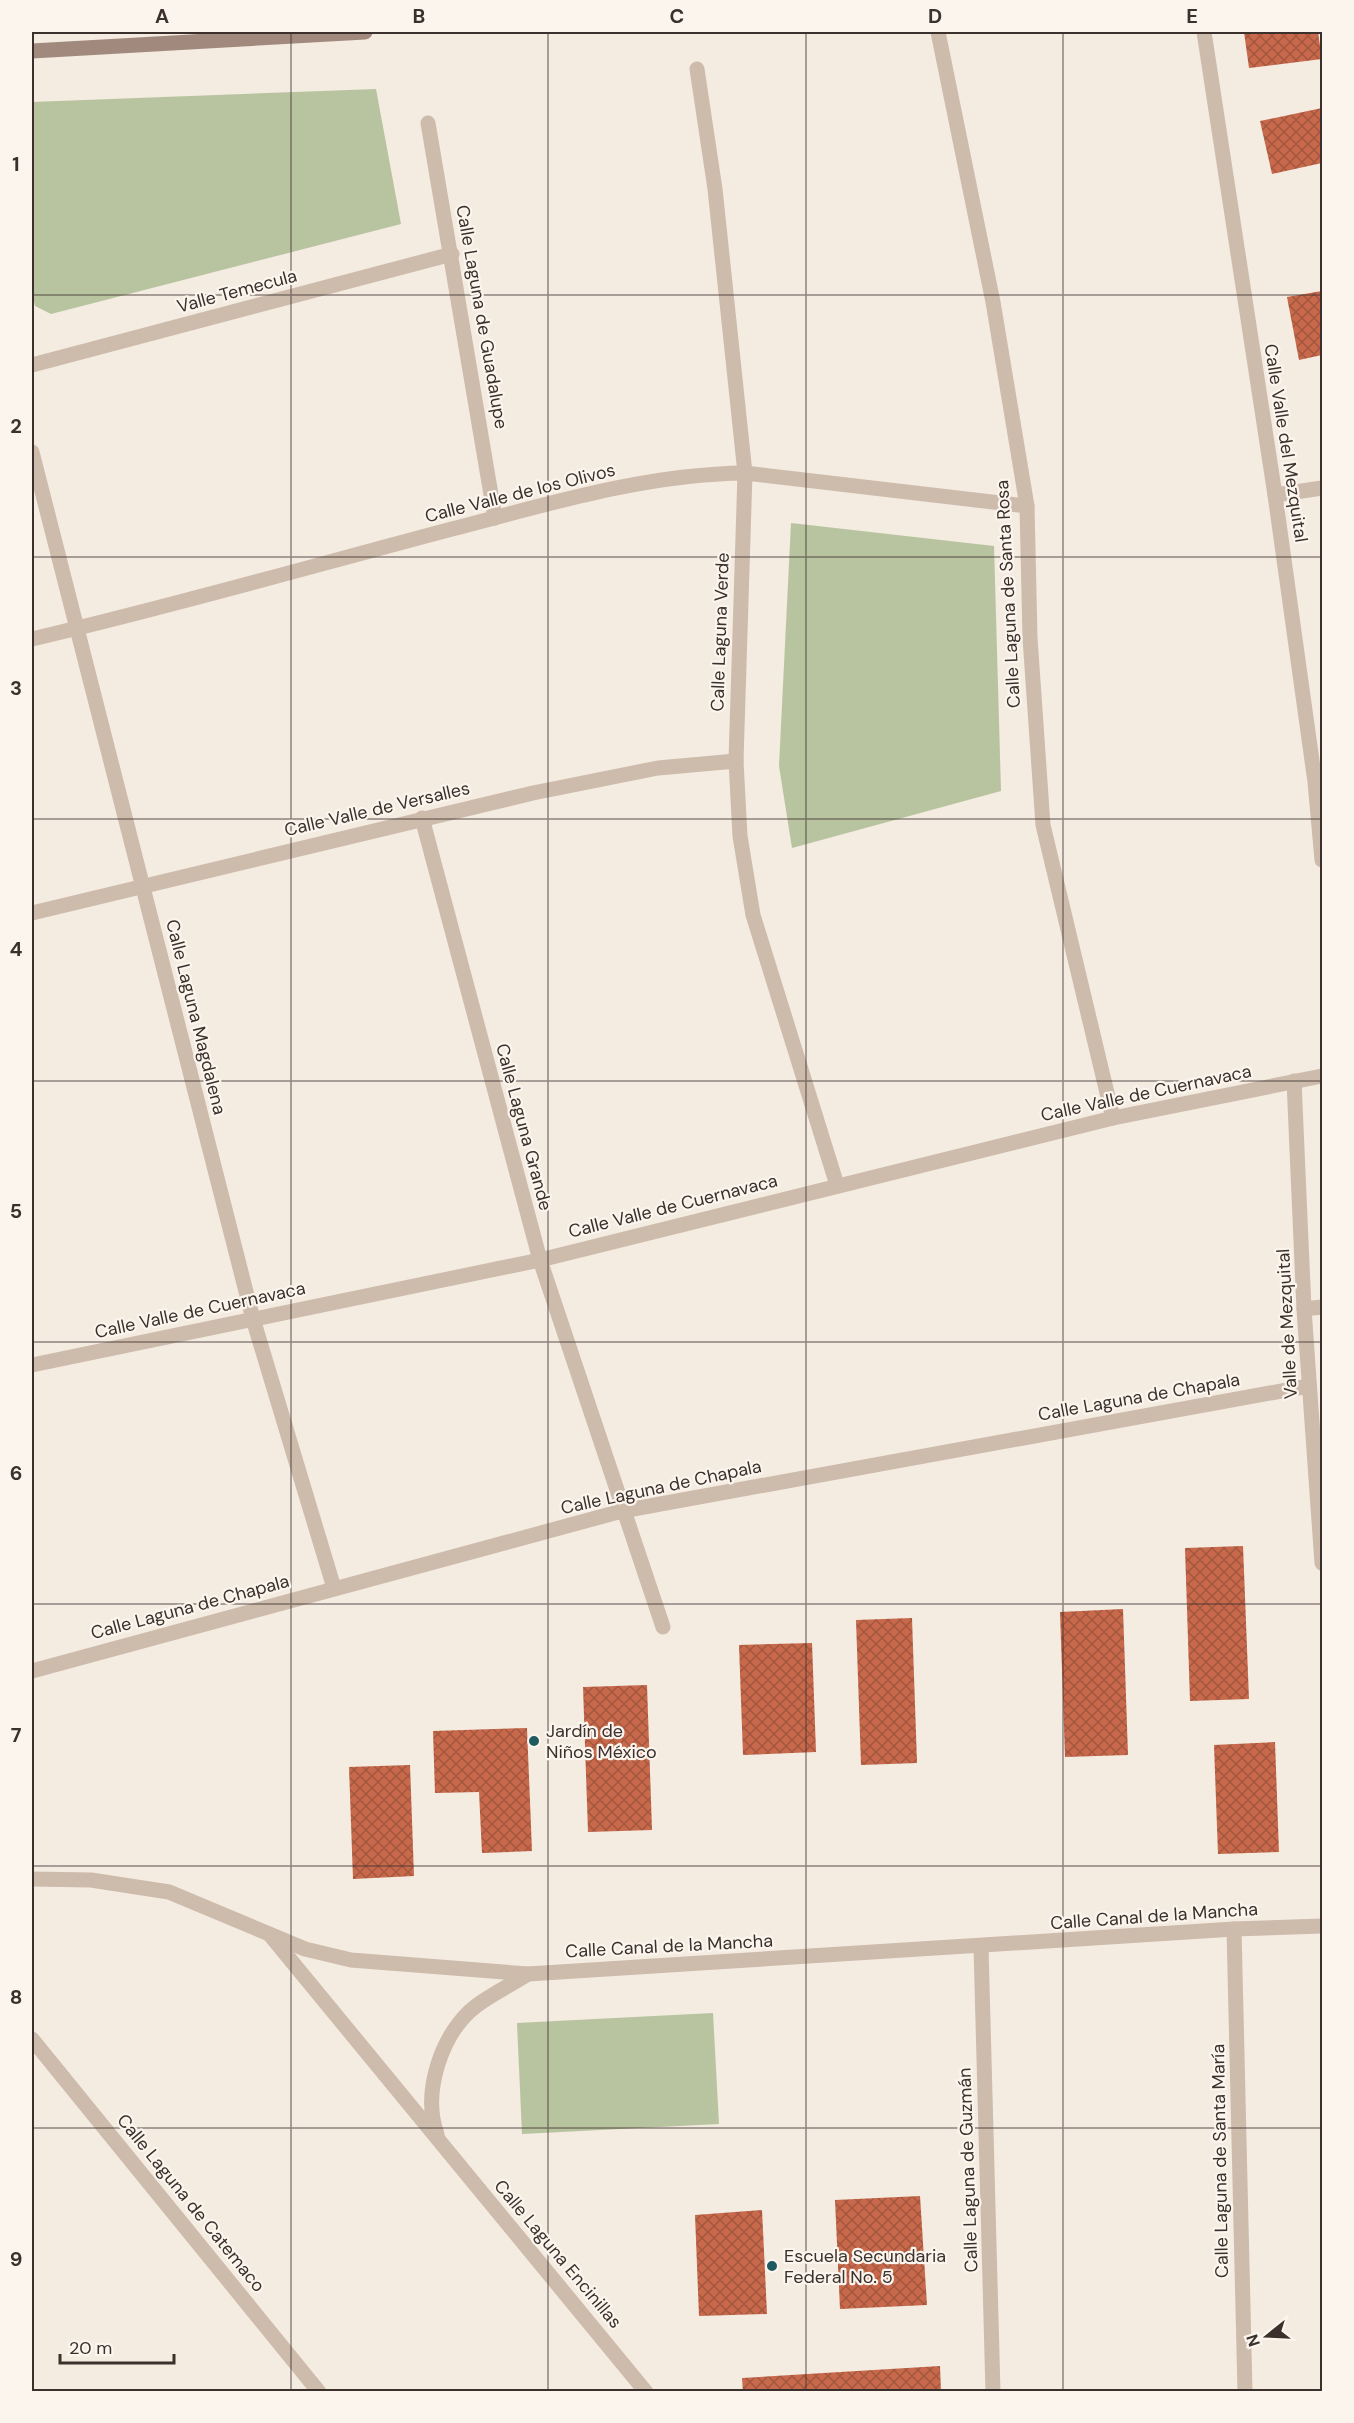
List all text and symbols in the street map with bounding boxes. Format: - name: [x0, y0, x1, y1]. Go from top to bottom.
- text: A: [155, 3, 169, 29]
- text: B: [413, 3, 425, 29]
- text: C: [670, 3, 684, 29]
- text: D: [928, 3, 942, 29]
- text: E: [1186, 3, 1198, 29]
- text: 1: [12, 151, 20, 177]
- street label: Calle Laguna de Guadalupe: [450, 203, 514, 431]
- street label: Valle Temecula: [174, 263, 300, 319]
- street label: Calle Valle del Mezquital: [1258, 342, 1314, 544]
- text: 2: [10, 413, 22, 439]
- street label: Calle Valle de los Olivos: [422, 458, 618, 528]
- street label: Calle Laguna de Santa Rosa: [990, 479, 1026, 709]
- street label: Calle Laguna Verde: [705, 552, 735, 712]
- text: 3: [10, 675, 22, 701]
- street label: Calle Valle de Versalles: [282, 776, 472, 842]
- street label: Calle Laguna Magdalena: [160, 917, 232, 1117]
- text: 4: [10, 936, 23, 962]
- street label: Calle Laguna Grande: [490, 1041, 558, 1213]
- street label: Calle Valle de Cuernavaca: [1038, 1059, 1254, 1127]
- street label: Calle Valle de Cuernavaca: [566, 1168, 780, 1244]
- text: 5: [10, 1198, 22, 1224]
- street label: Valle de Mezquital: [1271, 1248, 1303, 1400]
- street label: Calle Valle de Cuernavaca: [92, 1276, 308, 1344]
- street label: Calle Laguna de Chapala: [1036, 1367, 1242, 1427]
- street label: Calle Laguna de Chapala: [558, 1454, 764, 1520]
- text: 6: [10, 1460, 22, 1486]
- street label: Calle Laguna de Chapala: [88, 1569, 292, 1645]
- place label: Jardín de Niños México: [546, 1719, 657, 1764]
- text: 7: [11, 1722, 22, 1748]
- marker: Jardín de Niños México: [527, 1734, 541, 1748]
- street label: Calle Canal de la Mancha: [1049, 1897, 1259, 1935]
- street label: Calle Canal de la Mancha: [565, 1929, 773, 1963]
- text: 8: [10, 1984, 22, 2010]
- street label: Calle Laguna de Santa María: [1206, 2044, 1234, 2278]
- street label: Calle Laguna de Guzmán: [952, 2067, 984, 2273]
- street label: Calle Laguna de Catemaco: [112, 2109, 270, 2297]
- street label: Calle Laguna Encinillas: [489, 2175, 627, 2333]
- place label: Escuela Secundaria Federal No. 5: [784, 2244, 946, 2289]
- text: 9: [10, 2246, 22, 2272]
- marker: Escuela Secundaria Federal No. 5: [765, 2259, 779, 2273]
- north arrow: [1237, 2306, 1297, 2366]
- scale bar: [60, 2327, 174, 2365]
- text: N: [1241, 2332, 1265, 2349]
- text: 20 m: [69, 2336, 112, 2360]

